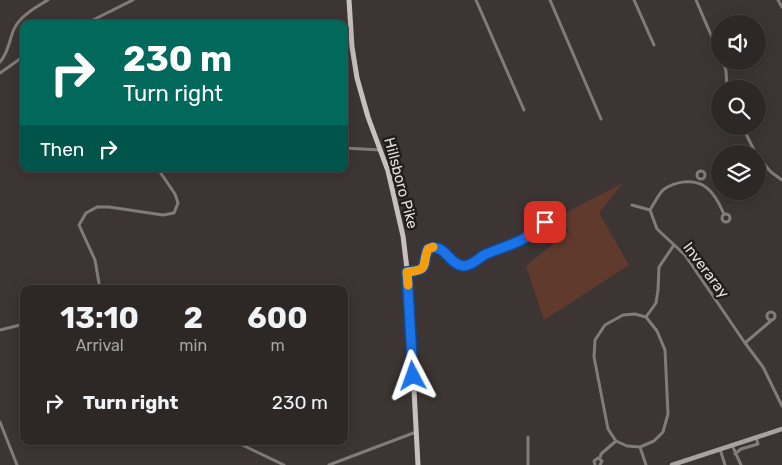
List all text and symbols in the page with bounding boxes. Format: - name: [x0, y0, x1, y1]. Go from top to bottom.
- map controls: [711, 15, 766, 200]
- button: sound: [711, 15, 766, 70]
- text: 230 m: [123, 38, 232, 80]
- icon: right: [40, 40, 105, 105]
- text: Turn right: [123, 80, 223, 107]
- button: search: [711, 80, 766, 135]
- icon: right: [94, 135, 122, 163]
- street label: Hillsboro Pike: [380, 135, 422, 231]
- text: Then: [40, 138, 84, 161]
- button: layers: [711, 145, 766, 200]
- pin: [524, 201, 566, 243]
- icon: arrive: [531, 208, 559, 236]
- street label: Inveraray: [679, 239, 733, 301]
- text: 13:10: [60, 300, 139, 336]
- text: 2: [183, 300, 203, 336]
- text: 600: [247, 300, 308, 336]
- text: Arrival: [76, 336, 124, 355]
- text: min: [179, 336, 207, 355]
- text: m: [270, 336, 285, 355]
- position arrow: [386, 349, 438, 401]
- icon: right: [40, 389, 68, 417]
- text: Turn right: [83, 391, 178, 414]
- text: 230 m: [272, 391, 328, 414]

